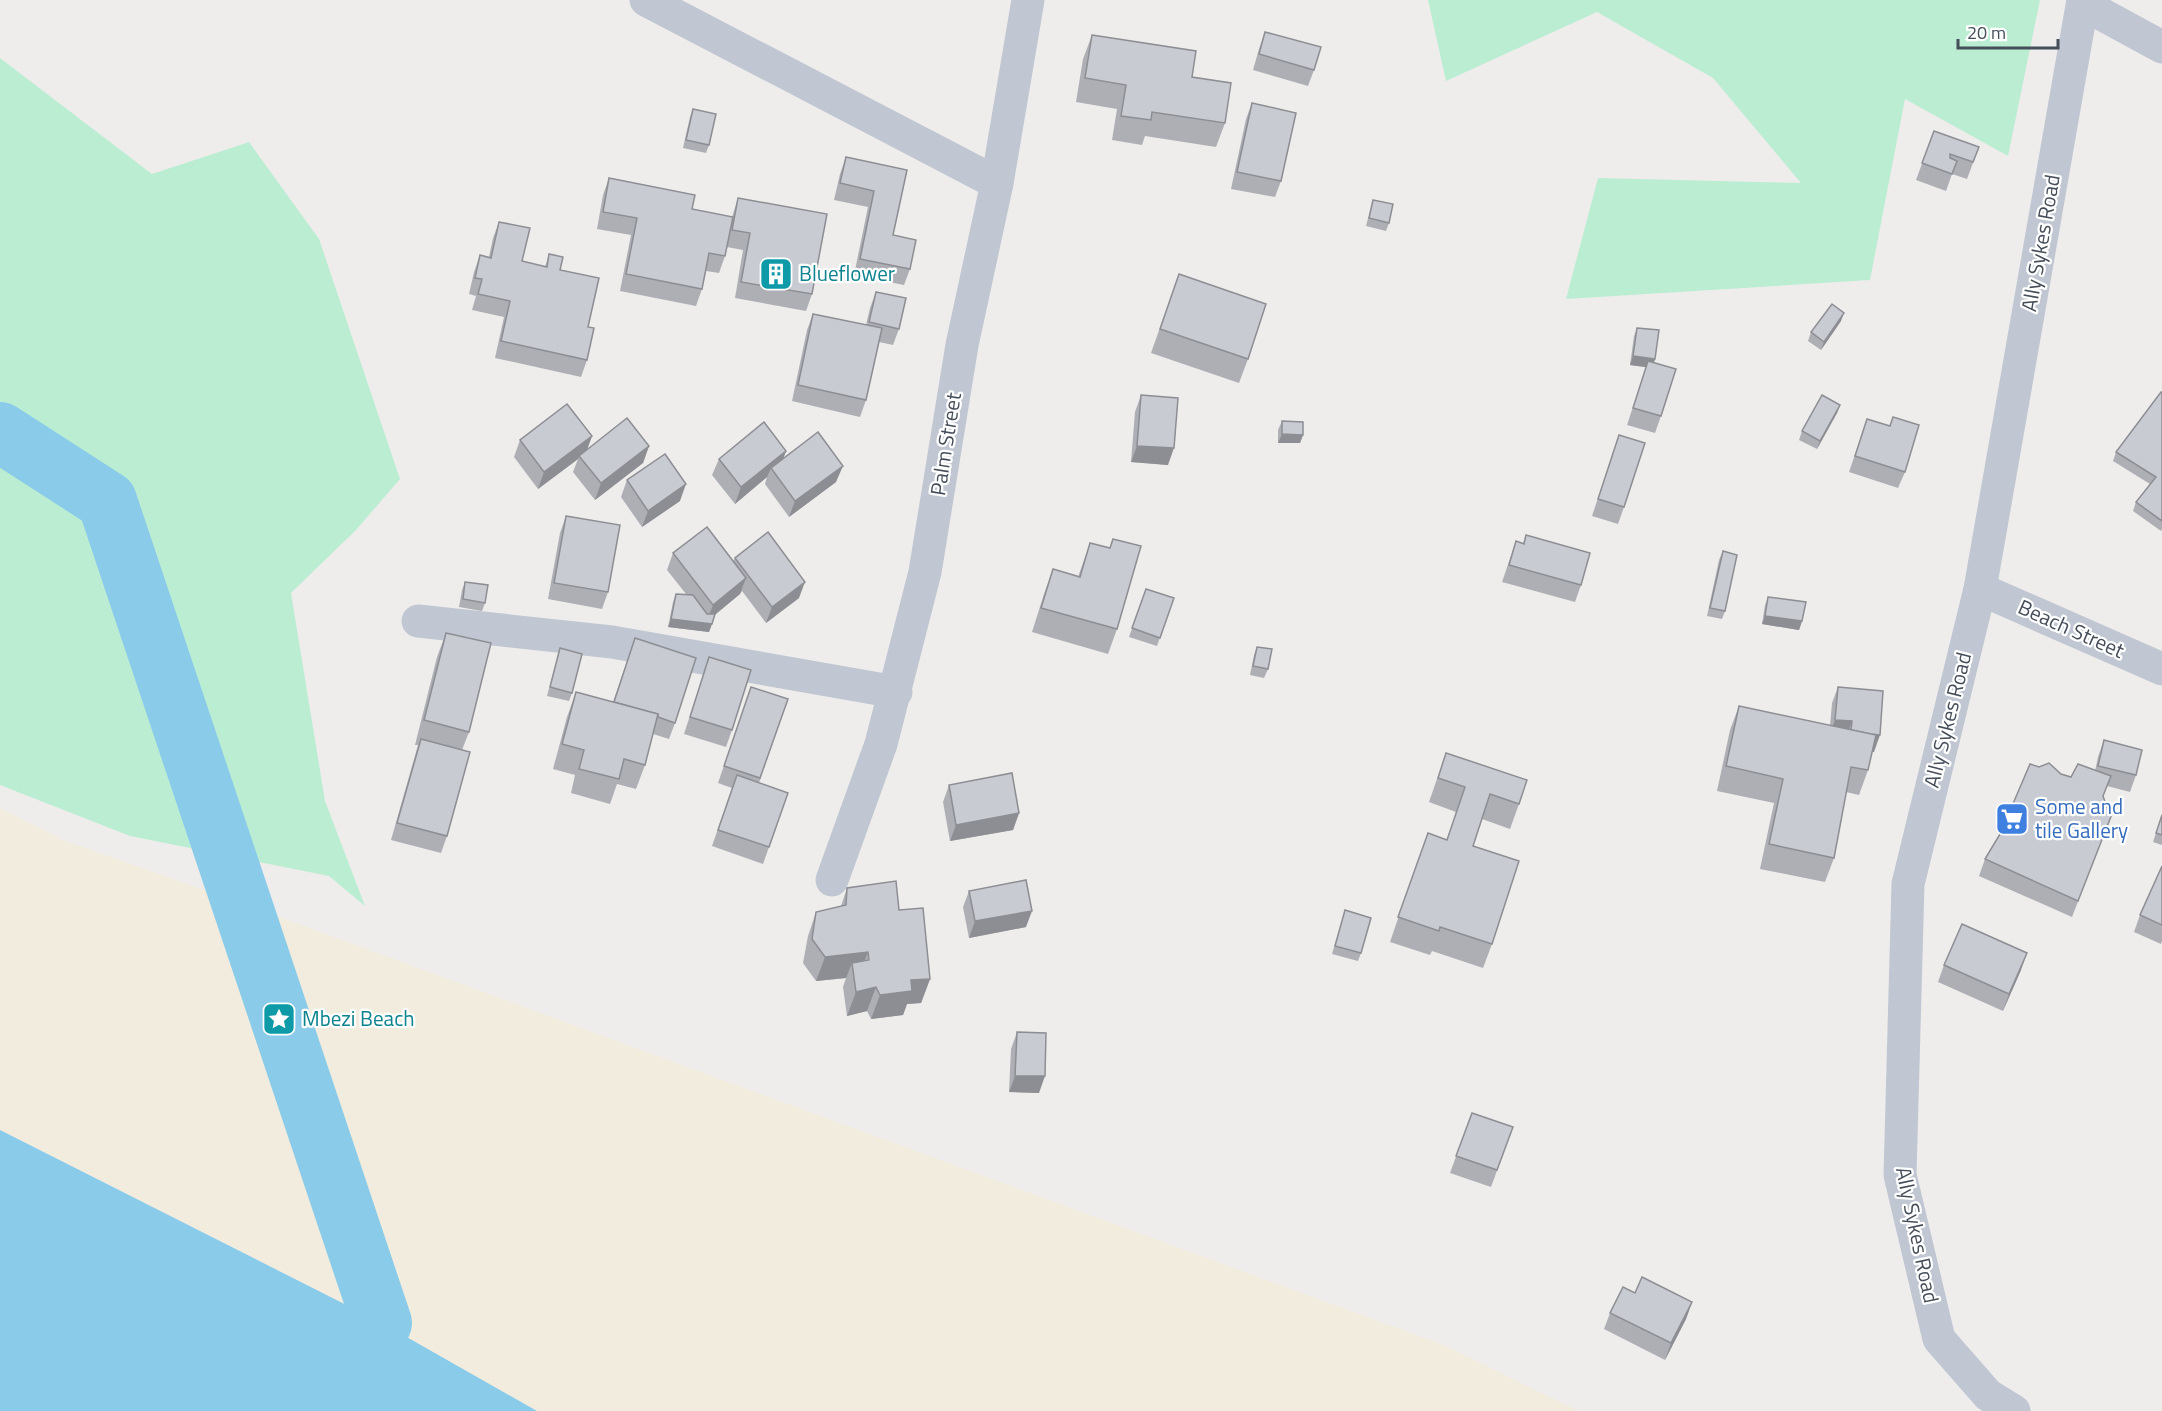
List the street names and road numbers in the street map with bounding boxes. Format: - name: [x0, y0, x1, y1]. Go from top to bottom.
- street label: Ally Sykes Road: [2012, 172, 2068, 314]
- street label: Palm Street: [921, 389, 969, 498]
- street label: Beach Street: [2013, 590, 2130, 666]
- street label: Ally Sykes Road: [1915, 649, 1979, 791]
- street label: Ally Sykes Road: [1888, 1164, 1948, 1306]

